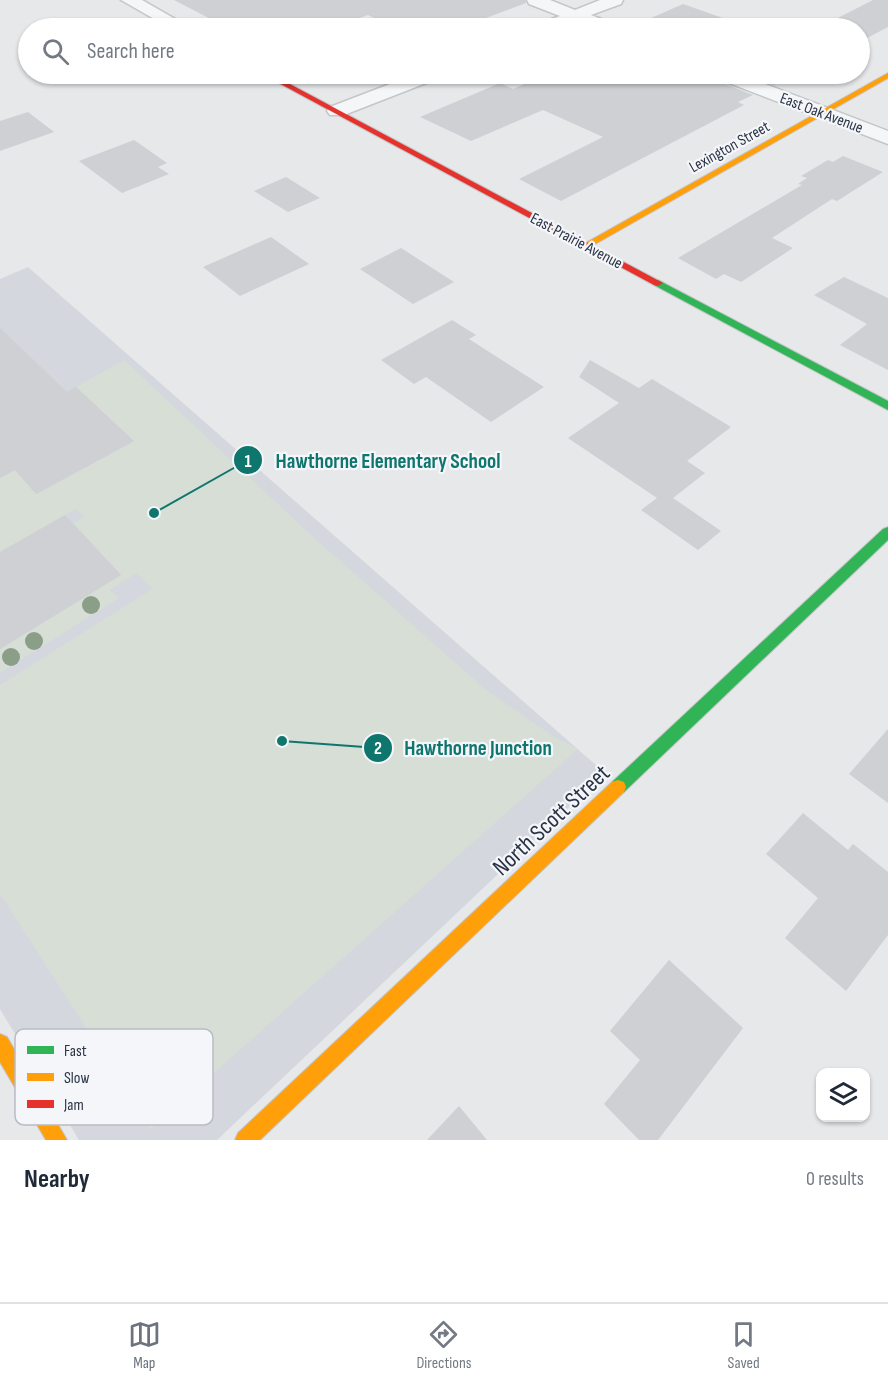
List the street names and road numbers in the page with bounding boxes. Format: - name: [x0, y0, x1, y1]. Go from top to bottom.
- street label: East Oak Avenue: [777, 89, 866, 138]
- street label: Lexington Street: [686, 117, 773, 177]
- street label: East Prairie Avenue: [527, 209, 626, 274]
- street label: North Scott Street: [487, 759, 616, 882]

